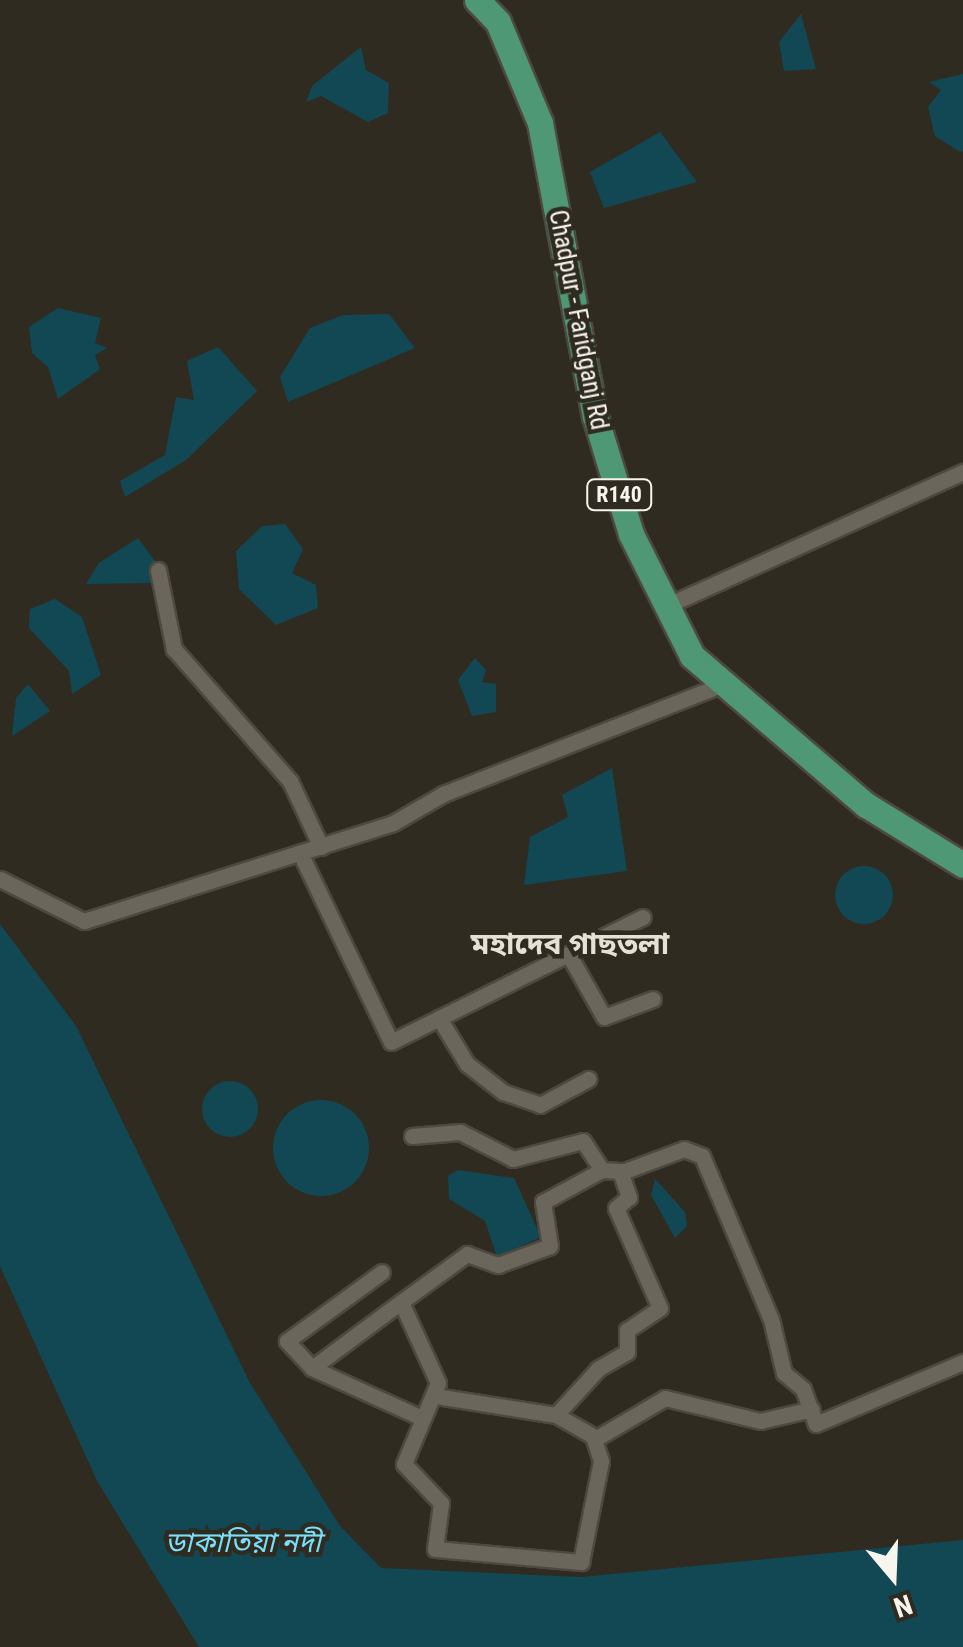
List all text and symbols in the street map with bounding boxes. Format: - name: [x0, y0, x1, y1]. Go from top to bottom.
- street label: Chadpur - Faridganj Rd: [542, 208, 614, 432]
- road number: R140: [584, 478, 654, 512]
- district label: মহাদেব গাছতলা: [471, 926, 669, 962]
- water label: ডাকাতিয়া নদী: [165, 1526, 321, 1560]
- north arrow: [843, 1527, 943, 1627]
- text: N: [889, 1587, 916, 1624]

